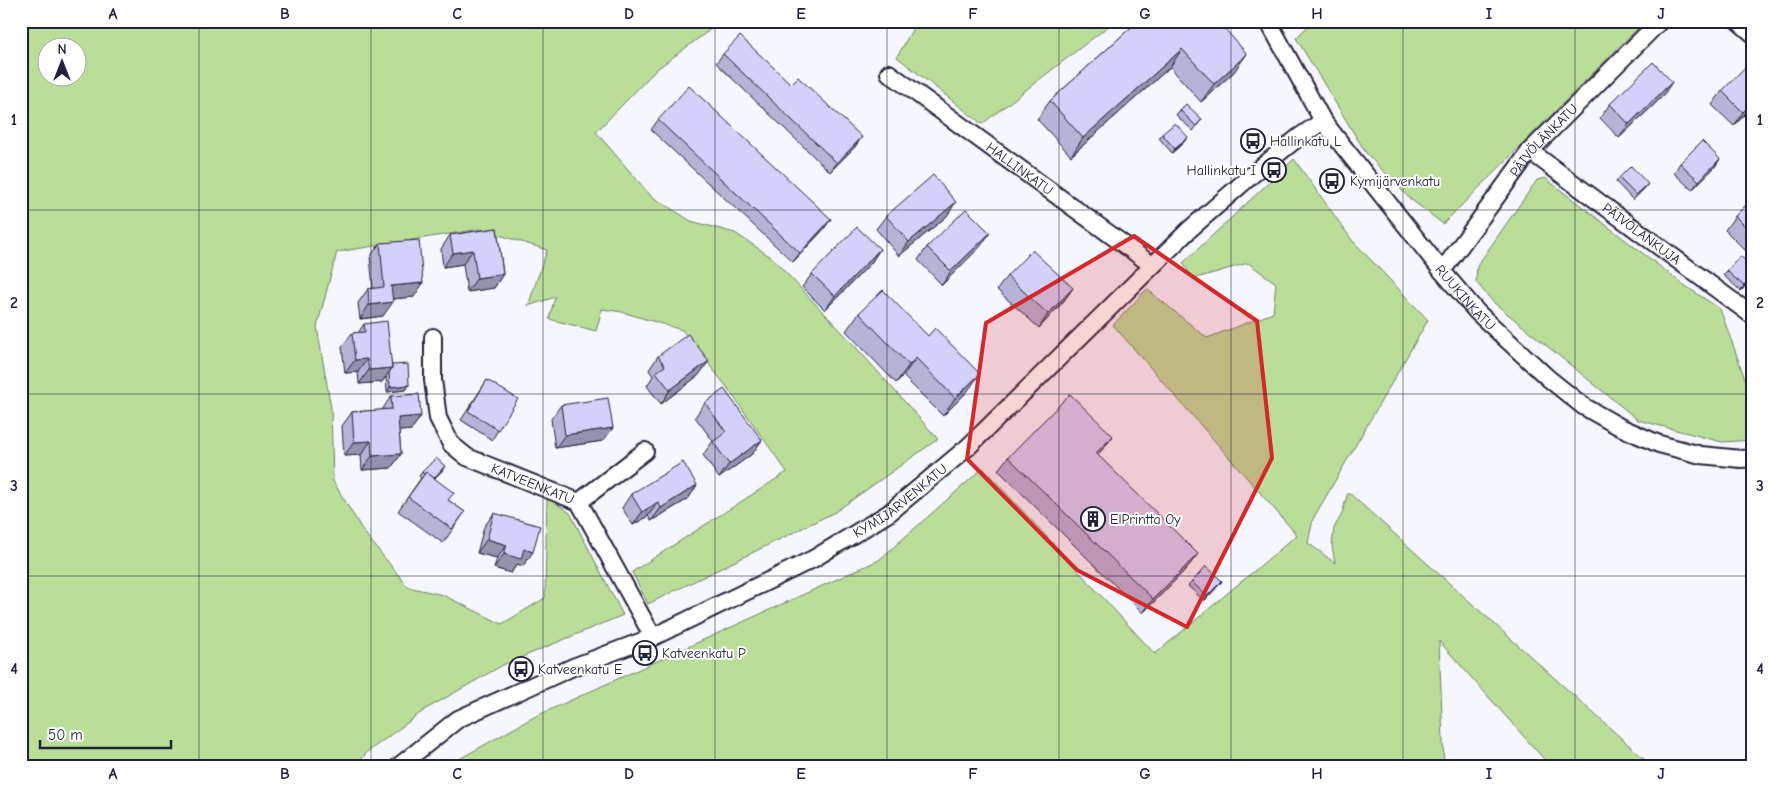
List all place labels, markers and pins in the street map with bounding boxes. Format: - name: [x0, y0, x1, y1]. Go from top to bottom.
- bus stop icon: Hallinkatu L: [1240, 128, 1266, 154]
- place label: Hallinkatu L: [1270, 133, 1341, 150]
- bus stop icon: Hallinkatu I: [1261, 157, 1287, 183]
- place label: Hallinkatu I: [1187, 162, 1256, 179]
- bus stop icon: Kymijärvenkatu: [1319, 168, 1345, 194]
- place label: Kymijärvenkatu: [1350, 173, 1440, 190]
- building icon: ElPrintta Oy: [1080, 506, 1106, 532]
- place label: ElPrintta Oy: [1110, 511, 1181, 528]
- bus stop icon: Katveenkatu P: [632, 640, 658, 666]
- place label: Katveenkatu P: [662, 645, 746, 662]
- bus stop icon: Katveenkatu E: [508, 656, 534, 682]
- place label: Katveenkatu E: [538, 661, 622, 678]

